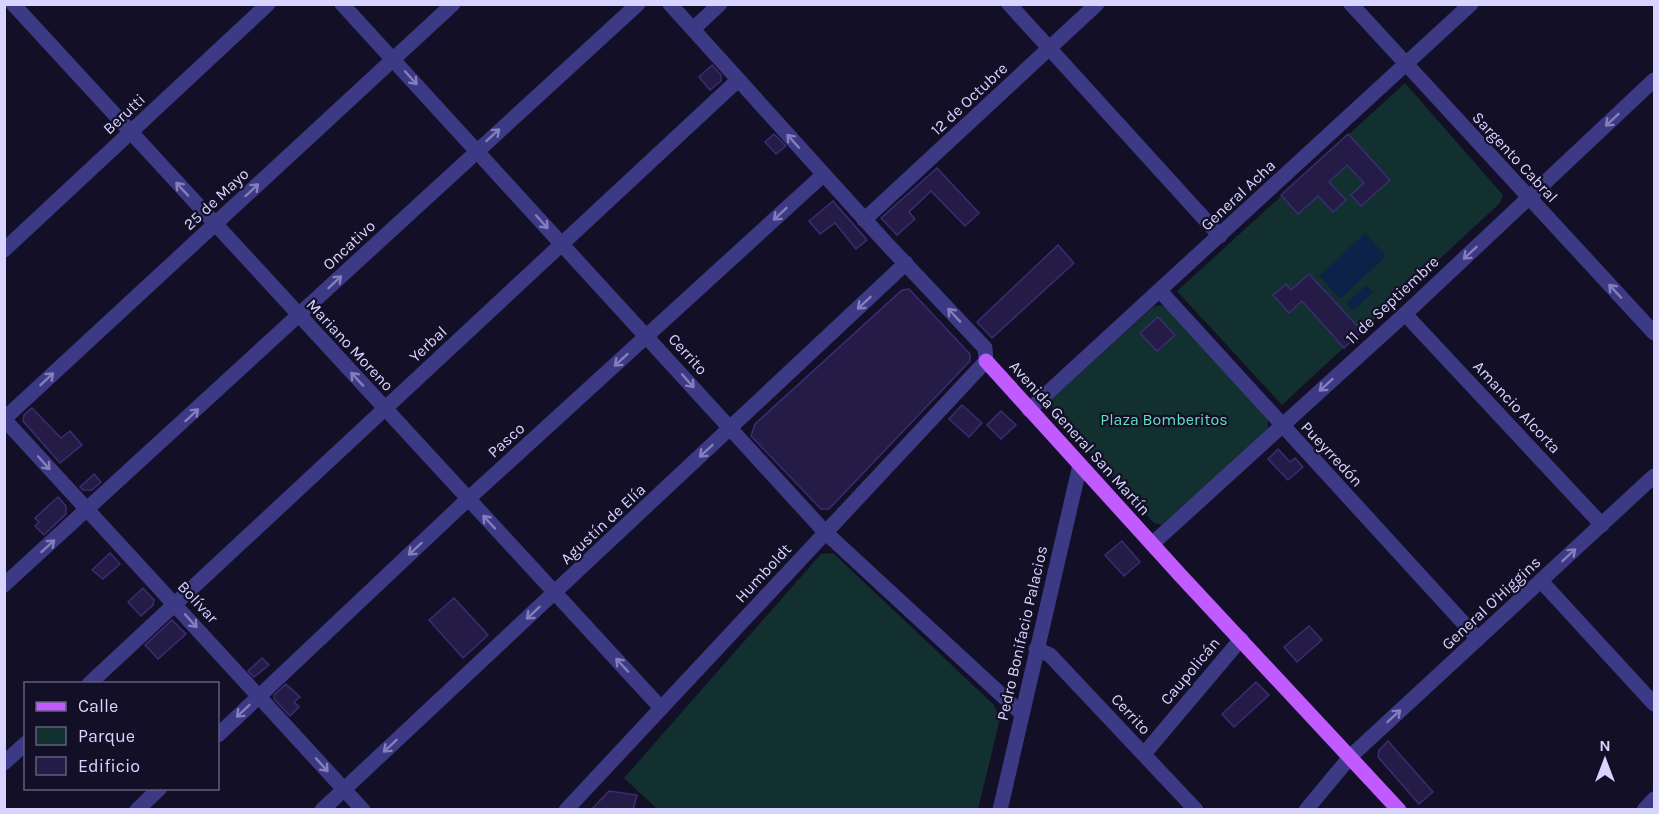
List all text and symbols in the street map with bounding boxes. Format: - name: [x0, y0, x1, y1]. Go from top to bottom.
- street label: 12 de Octubre: [927, 59, 1011, 139]
- one-way arrow: [404, 71, 418, 86]
- street label: Berutti: [99, 90, 149, 138]
- street label: Sargento Cabral: [1468, 108, 1562, 206]
- one-way arrow: [1604, 113, 1619, 127]
- one-way arrow: [486, 128, 501, 142]
- one-way arrow: [786, 134, 800, 149]
- street label: General Acha: [1197, 156, 1279, 234]
- street label: 25 de Mayo: [179, 164, 253, 234]
- one-way arrow: [175, 182, 189, 197]
- one-way arrow: [245, 183, 260, 197]
- one-way arrow: [773, 207, 788, 221]
- one-way arrow: [535, 215, 549, 230]
- street label: Oncativo: [319, 216, 379, 274]
- one-way arrow: [1462, 246, 1477, 261]
- street label: 11 de Septiembre: [1341, 252, 1443, 348]
- one-way arrow: [327, 275, 342, 289]
- one-way arrow: [1607, 283, 1622, 298]
- street label: Mariano Moreno: [303, 295, 397, 395]
- one-way arrow: [856, 296, 871, 311]
- one-way arrow: [947, 308, 961, 323]
- street label: Yerbal: [405, 322, 451, 366]
- street label: Cerrito: [665, 329, 711, 379]
- one-way arrow: [614, 353, 629, 367]
- street label: Avenida General San Martín: [1006, 357, 1154, 519]
- street label: Amancio Alcorta: [1469, 357, 1565, 457]
- one-way arrow: [40, 372, 55, 386]
- one-way arrow: [350, 372, 364, 387]
- one-way arrow: [681, 374, 695, 389]
- one-way arrow: [1319, 378, 1334, 392]
- one-way arrow: [184, 408, 199, 422]
- park label: Plaza Bomberitos: [1100, 410, 1228, 429]
- street label: Pueyrredón: [1297, 418, 1367, 490]
- street label: Pasco: [484, 419, 528, 461]
- one-way arrow: [699, 444, 714, 459]
- one-way arrow: [37, 455, 51, 470]
- street label: Agustín de Elía: [557, 480, 649, 568]
- one-way arrow: [483, 515, 497, 530]
- one-way arrow: [40, 539, 55, 553]
- street label: Humboldt: [731, 540, 795, 606]
- one-way arrow: [408, 542, 423, 556]
- street label: Pedro Bonifacio Palacios: [993, 544, 1051, 722]
- one-way arrow: [1561, 548, 1576, 562]
- street label: General O'Higgins: [1438, 552, 1544, 654]
- street label: Bolívar: [174, 577, 222, 627]
- one-way arrow: [526, 606, 541, 621]
- one-way arrow: [184, 613, 198, 628]
- street label: Caupolicán: [1156, 633, 1224, 709]
- one-way arrow: [615, 658, 629, 673]
- legend: [24, 682, 219, 790]
- street label: Cerrito: [1107, 690, 1155, 738]
- text: Calle: [78, 695, 118, 717]
- one-way arrow: [236, 704, 251, 718]
- one-way arrow: [1387, 709, 1402, 723]
- text: Parque: [78, 725, 135, 747]
- north arrow: [1575, 730, 1635, 790]
- text: N: [1599, 736, 1611, 755]
- one-way arrow: [383, 739, 398, 753]
- text: Edificio: [78, 755, 140, 777]
- one-way arrow: [315, 757, 329, 772]

